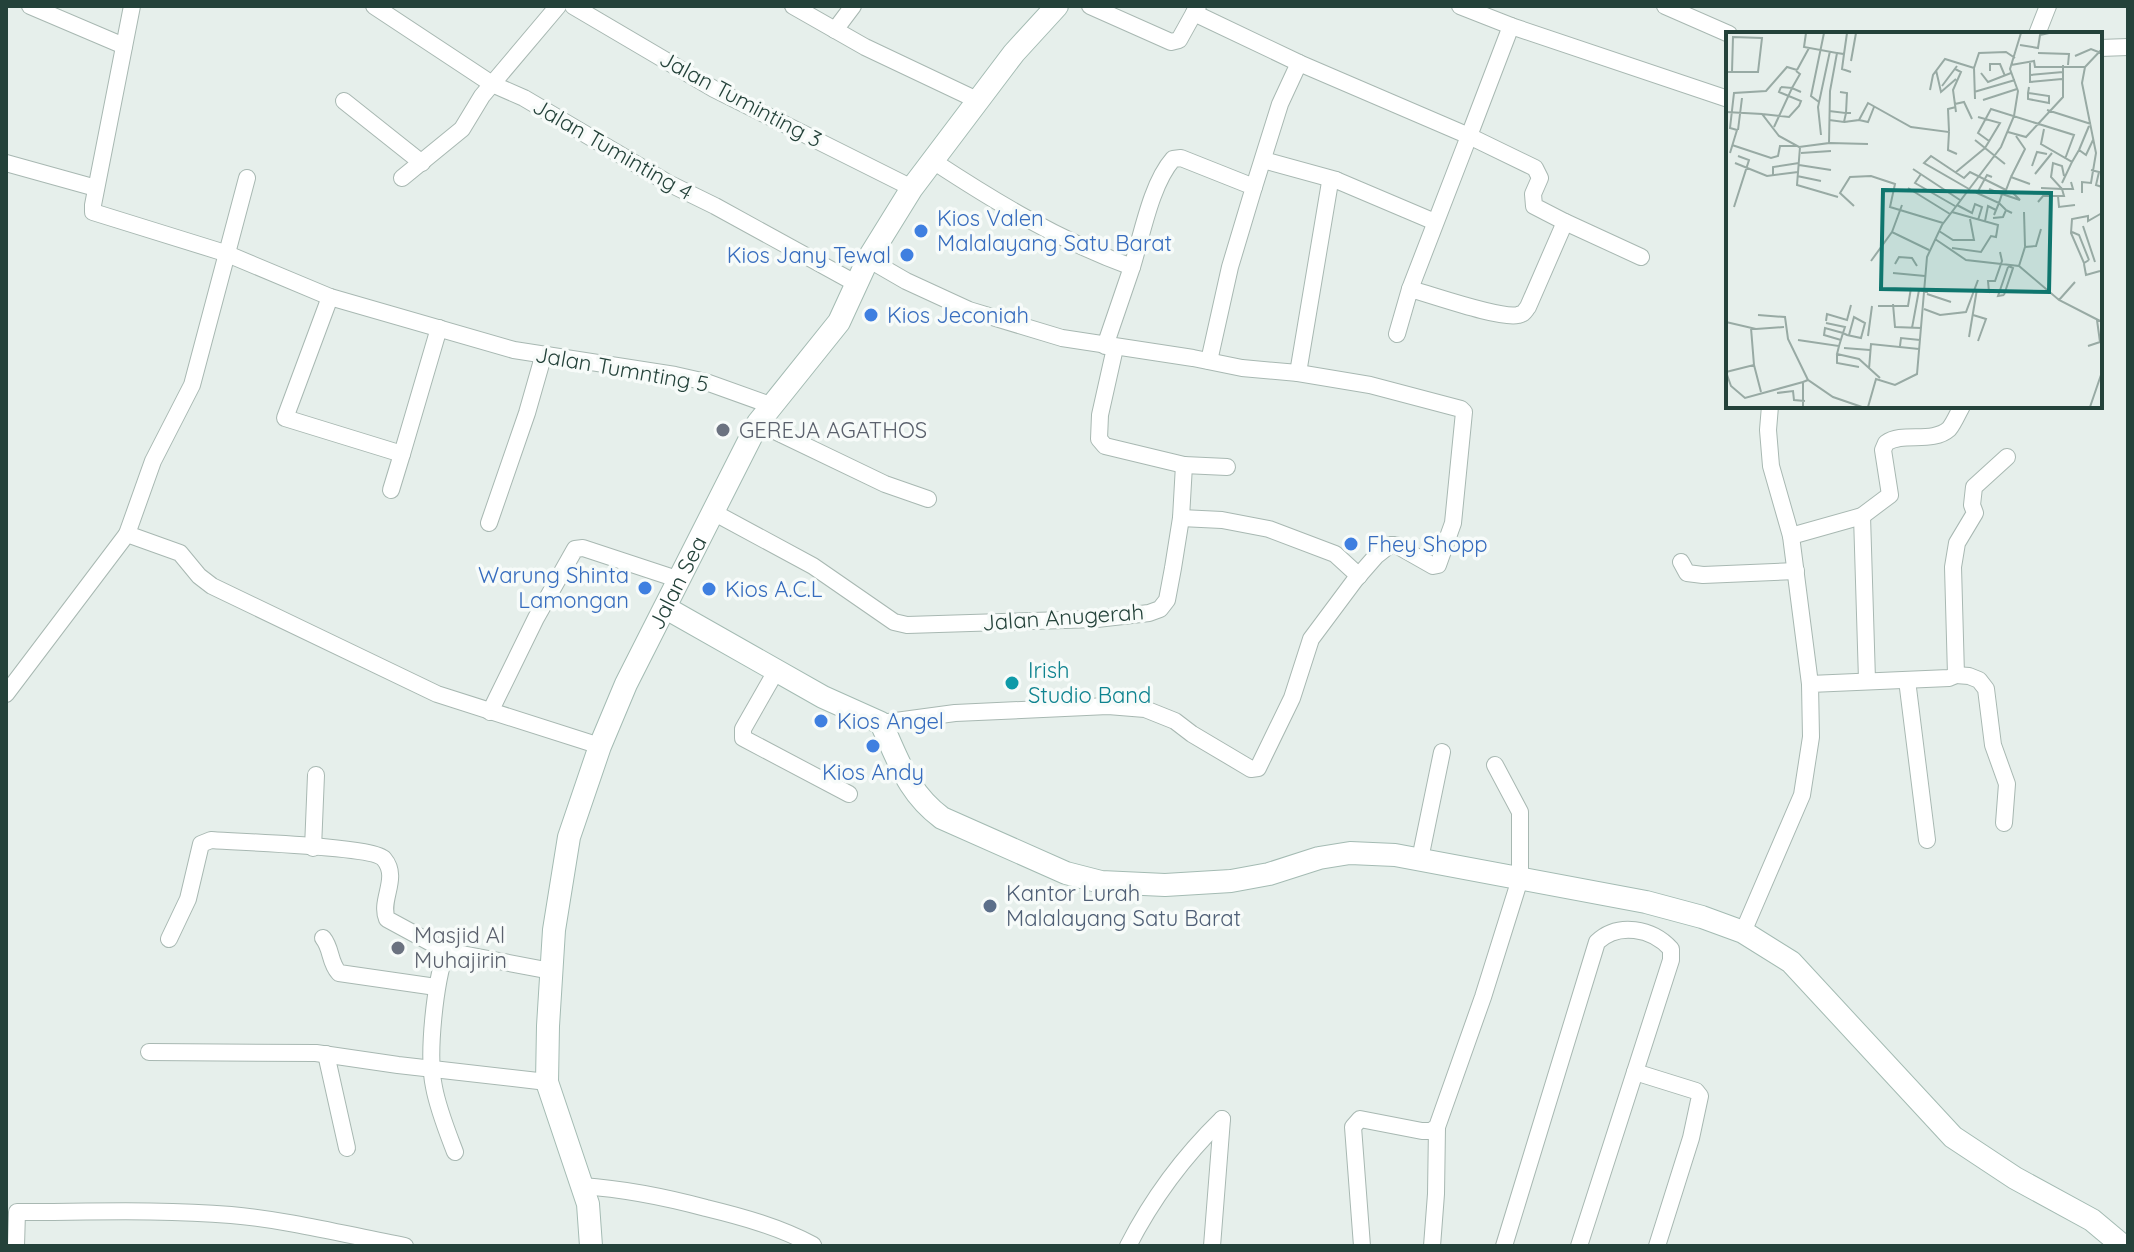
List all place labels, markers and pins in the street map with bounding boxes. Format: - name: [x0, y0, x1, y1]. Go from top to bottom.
- place label: Kios Valen Malalayang Satu Barat: [937, 204, 1172, 257]
- marker: Kios Valen Malalayang Satu Barat: [912, 222, 930, 240]
- place label: Kios Jany Tewal: [727, 241, 891, 269]
- marker: Kios Jany Tewal: [898, 246, 916, 264]
- place label: Kios Jeconiah: [887, 301, 1029, 329]
- marker: Kios Jeconiah: [862, 306, 880, 324]
- place label: GEREJA AGATHOS: [739, 416, 927, 444]
- marker: GEREJA AGATHOS: [714, 421, 732, 439]
- place label: Fhey Shopp: [1367, 530, 1488, 558]
- marker: Fhey Shopp: [1342, 535, 1360, 553]
- place label: Warung Shinta Lamongan: [478, 561, 629, 614]
- place label: Kios A.C.L: [725, 575, 823, 603]
- marker: Warung Shinta Lamongan: [636, 579, 654, 597]
- marker: Kios A.C.L: [700, 580, 718, 598]
- place label: Irish Studio Band: [1028, 656, 1151, 709]
- marker: Irish Studio Band: [1003, 674, 1021, 692]
- place label: Kios Angel: [837, 707, 944, 735]
- marker: Kios Angel: [812, 712, 830, 730]
- marker: Kios Andy: [864, 737, 882, 755]
- place label: Kios Andy: [822, 758, 924, 786]
- place label: Kantor Lurah Malalayang Satu Barat: [1006, 879, 1241, 932]
- marker: Kantor Lurah Malalayang Satu Barat: [981, 897, 999, 915]
- place label: Masjid Al Muhajirin: [414, 921, 507, 974]
- marker: Masjid Al Muhajirin: [389, 939, 407, 957]

